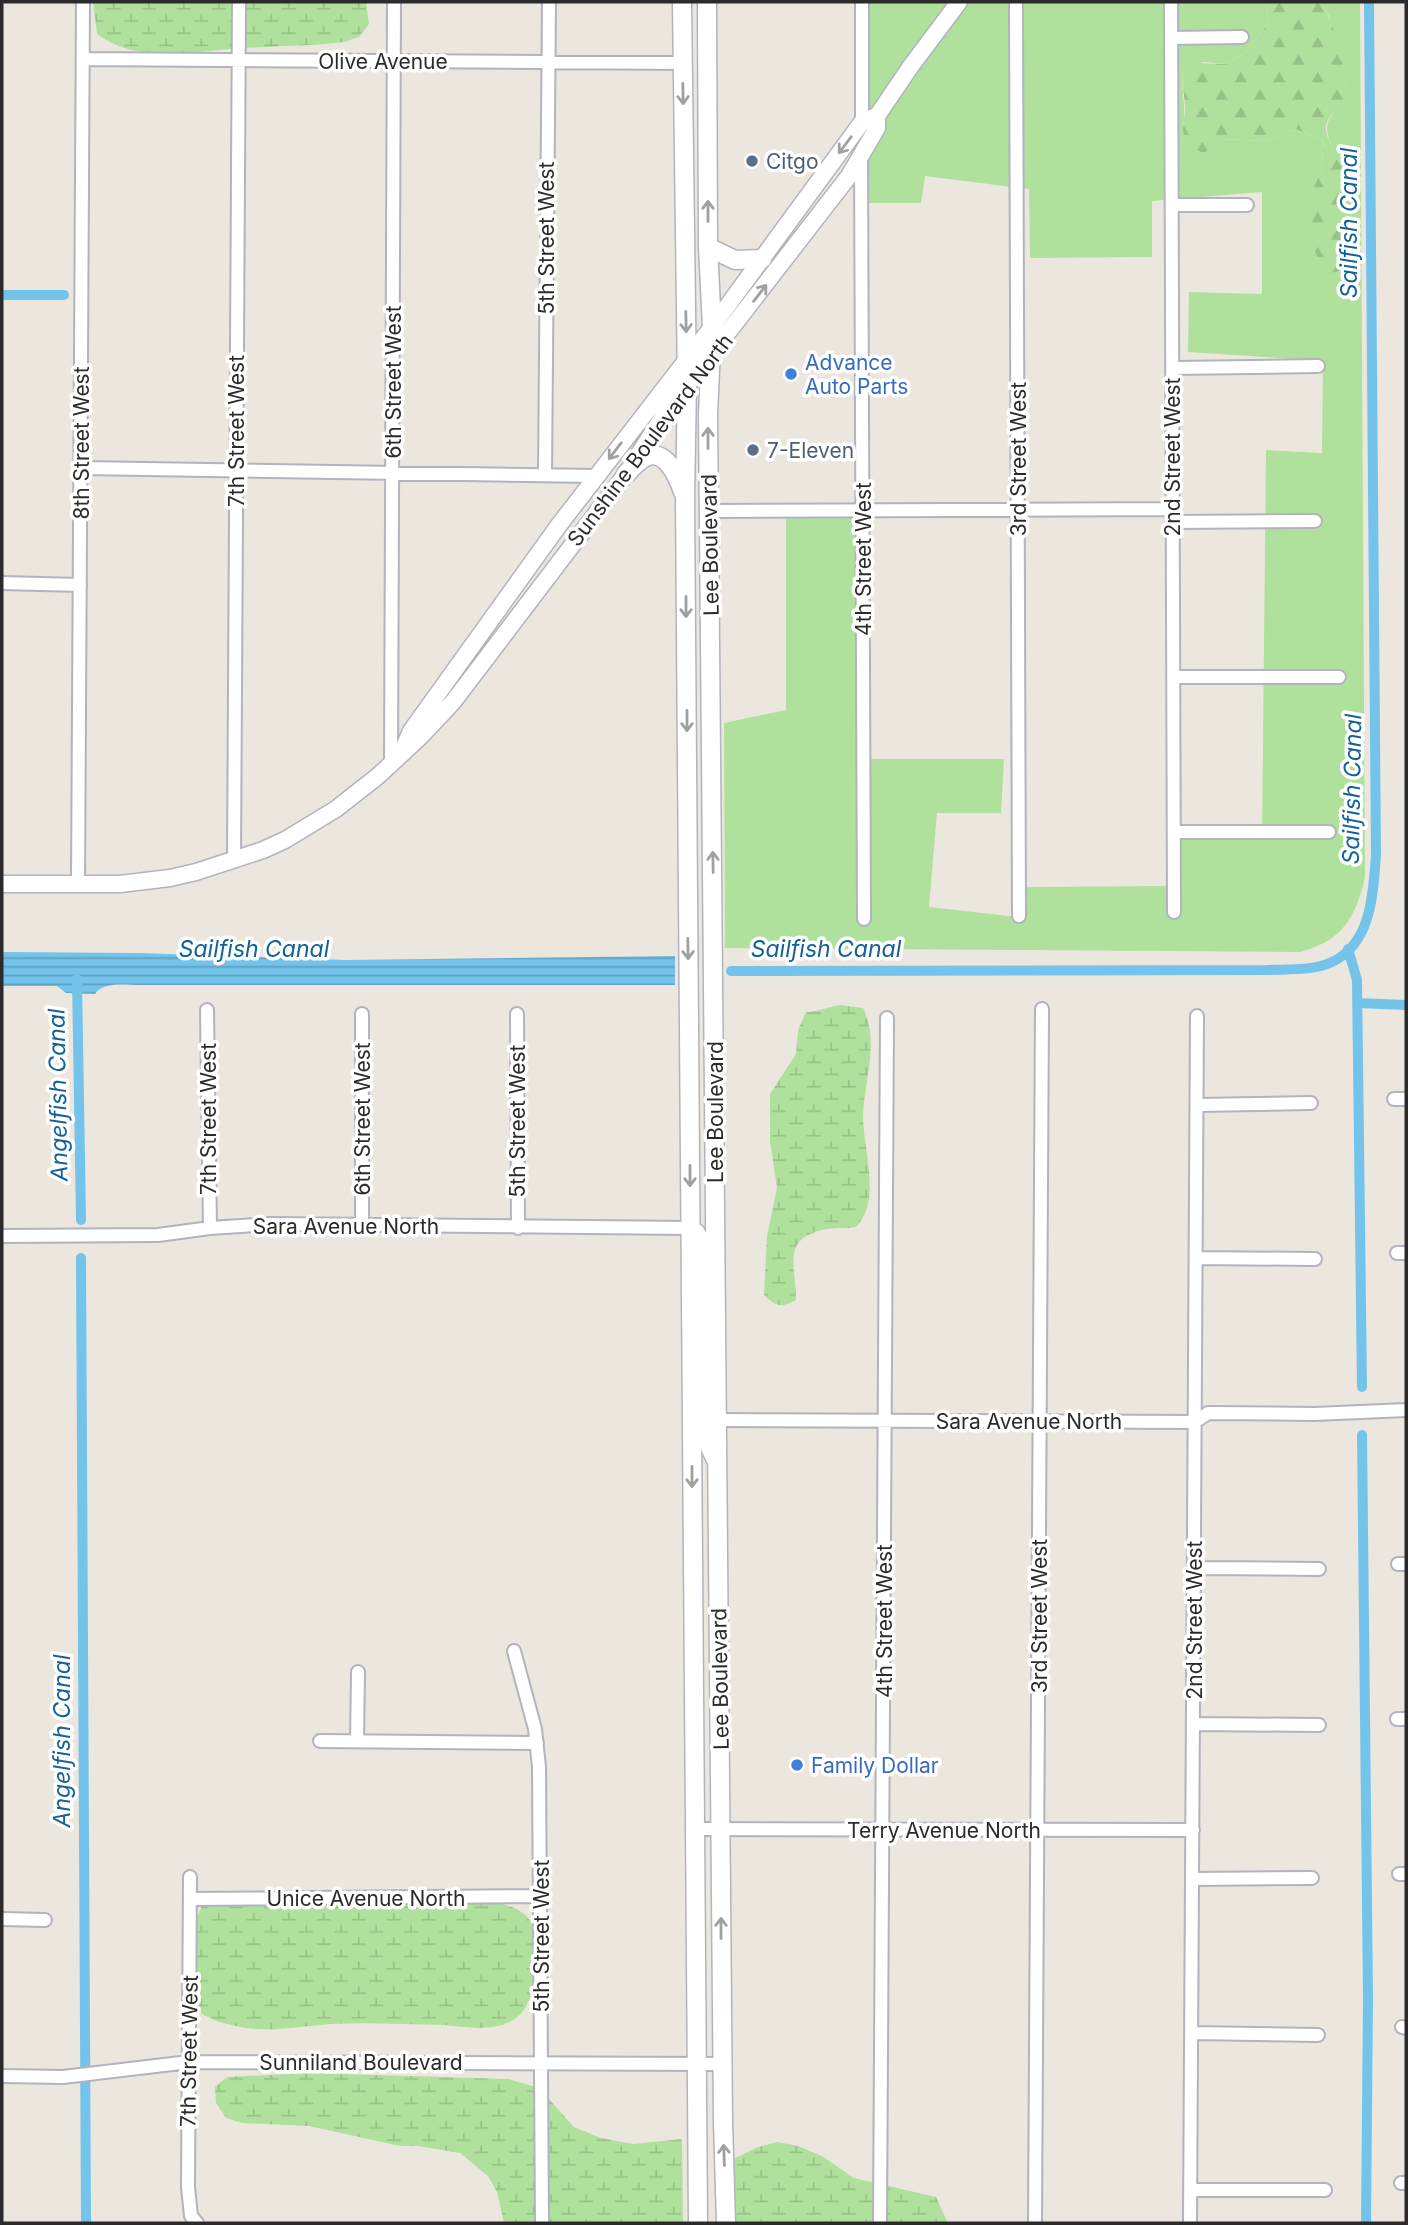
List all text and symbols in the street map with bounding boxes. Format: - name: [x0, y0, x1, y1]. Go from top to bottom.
- street label: Olive Avenue: [318, 49, 448, 74]
- one-way arrow: [676, 83, 690, 106]
- one-way arrow: [837, 136, 852, 154]
- water label: Sailfish Canal: [1335, 147, 1363, 298]
- place label: Citgo: [766, 149, 819, 174]
- marker: Citgo: [744, 153, 760, 169]
- street label: 5th Street West: [534, 161, 559, 314]
- one-way arrow: [701, 200, 715, 223]
- one-way arrow: [752, 285, 767, 303]
- street label: 6th Street West: [381, 305, 406, 459]
- one-way arrow: [680, 310, 693, 333]
- street label: Sunshine Boulevard North: [562, 329, 738, 551]
- place label: Advance Auto Parts: [805, 350, 908, 399]
- street label: 7th Street West: [224, 355, 249, 507]
- street label: 8th Street West: [69, 366, 94, 520]
- marker: Advance Auto Parts: [783, 366, 799, 382]
- street label: 2nd Street West: [1160, 377, 1185, 536]
- street label: 3rd Street West: [1006, 382, 1031, 536]
- one-way arrow: [701, 427, 715, 450]
- place label: 7-Eleven: [767, 438, 854, 463]
- one-way arrow: [607, 441, 622, 460]
- marker: 7-Eleven: [745, 442, 761, 458]
- street label: Lee Boulevard: [696, 474, 724, 616]
- street label: 4th Street West: [851, 482, 876, 636]
- one-way arrow: [679, 595, 693, 618]
- one-way arrow: [680, 710, 694, 733]
- water label: Sailfish Canal: [1337, 713, 1367, 865]
- one-way arrow: [706, 850, 720, 873]
- water label: Sailfish Canal: [179, 935, 330, 963]
- water label: Sailfish Canal: [751, 935, 902, 963]
- one-way arrow: [682, 937, 695, 960]
- water label: Angelfish Canal: [42, 1008, 74, 1183]
- street label: Lee Boulevard: [703, 1041, 728, 1183]
- street label: 6th Street West: [350, 1042, 375, 1196]
- street label: 7th Street West: [196, 1043, 221, 1195]
- street label: 5th Street West: [505, 1044, 530, 1197]
- one-way arrow: [683, 1165, 697, 1188]
- street label: Sara Avenue North: [253, 1214, 439, 1239]
- street label: Sara Avenue North: [936, 1409, 1122, 1434]
- one-way arrow: [685, 1466, 699, 1489]
- street label: 3rd Street West: [1027, 1539, 1052, 1693]
- street label: 2nd Street West: [1182, 1540, 1207, 1699]
- street label: 4th Street West: [872, 1544, 897, 1698]
- street label: Lee Boulevard: [706, 1608, 734, 1750]
- water label: Angelfish Canal: [48, 1654, 76, 1828]
- place label: Family Dollar: [811, 1753, 939, 1778]
- marker: Family Dollar: [789, 1757, 805, 1773]
- street label: Terry Avenue North: [847, 1818, 1041, 1843]
- street label: 5th Street West: [529, 1859, 554, 2012]
- street label: Unice Avenue North: [267, 1886, 465, 1911]
- one-way arrow: [714, 1916, 728, 1939]
- street label: 7th Street West: [175, 1975, 203, 2127]
- street label: Sunniland Boulevard: [259, 2050, 463, 2075]
- one-way arrow: [718, 2144, 731, 2167]

